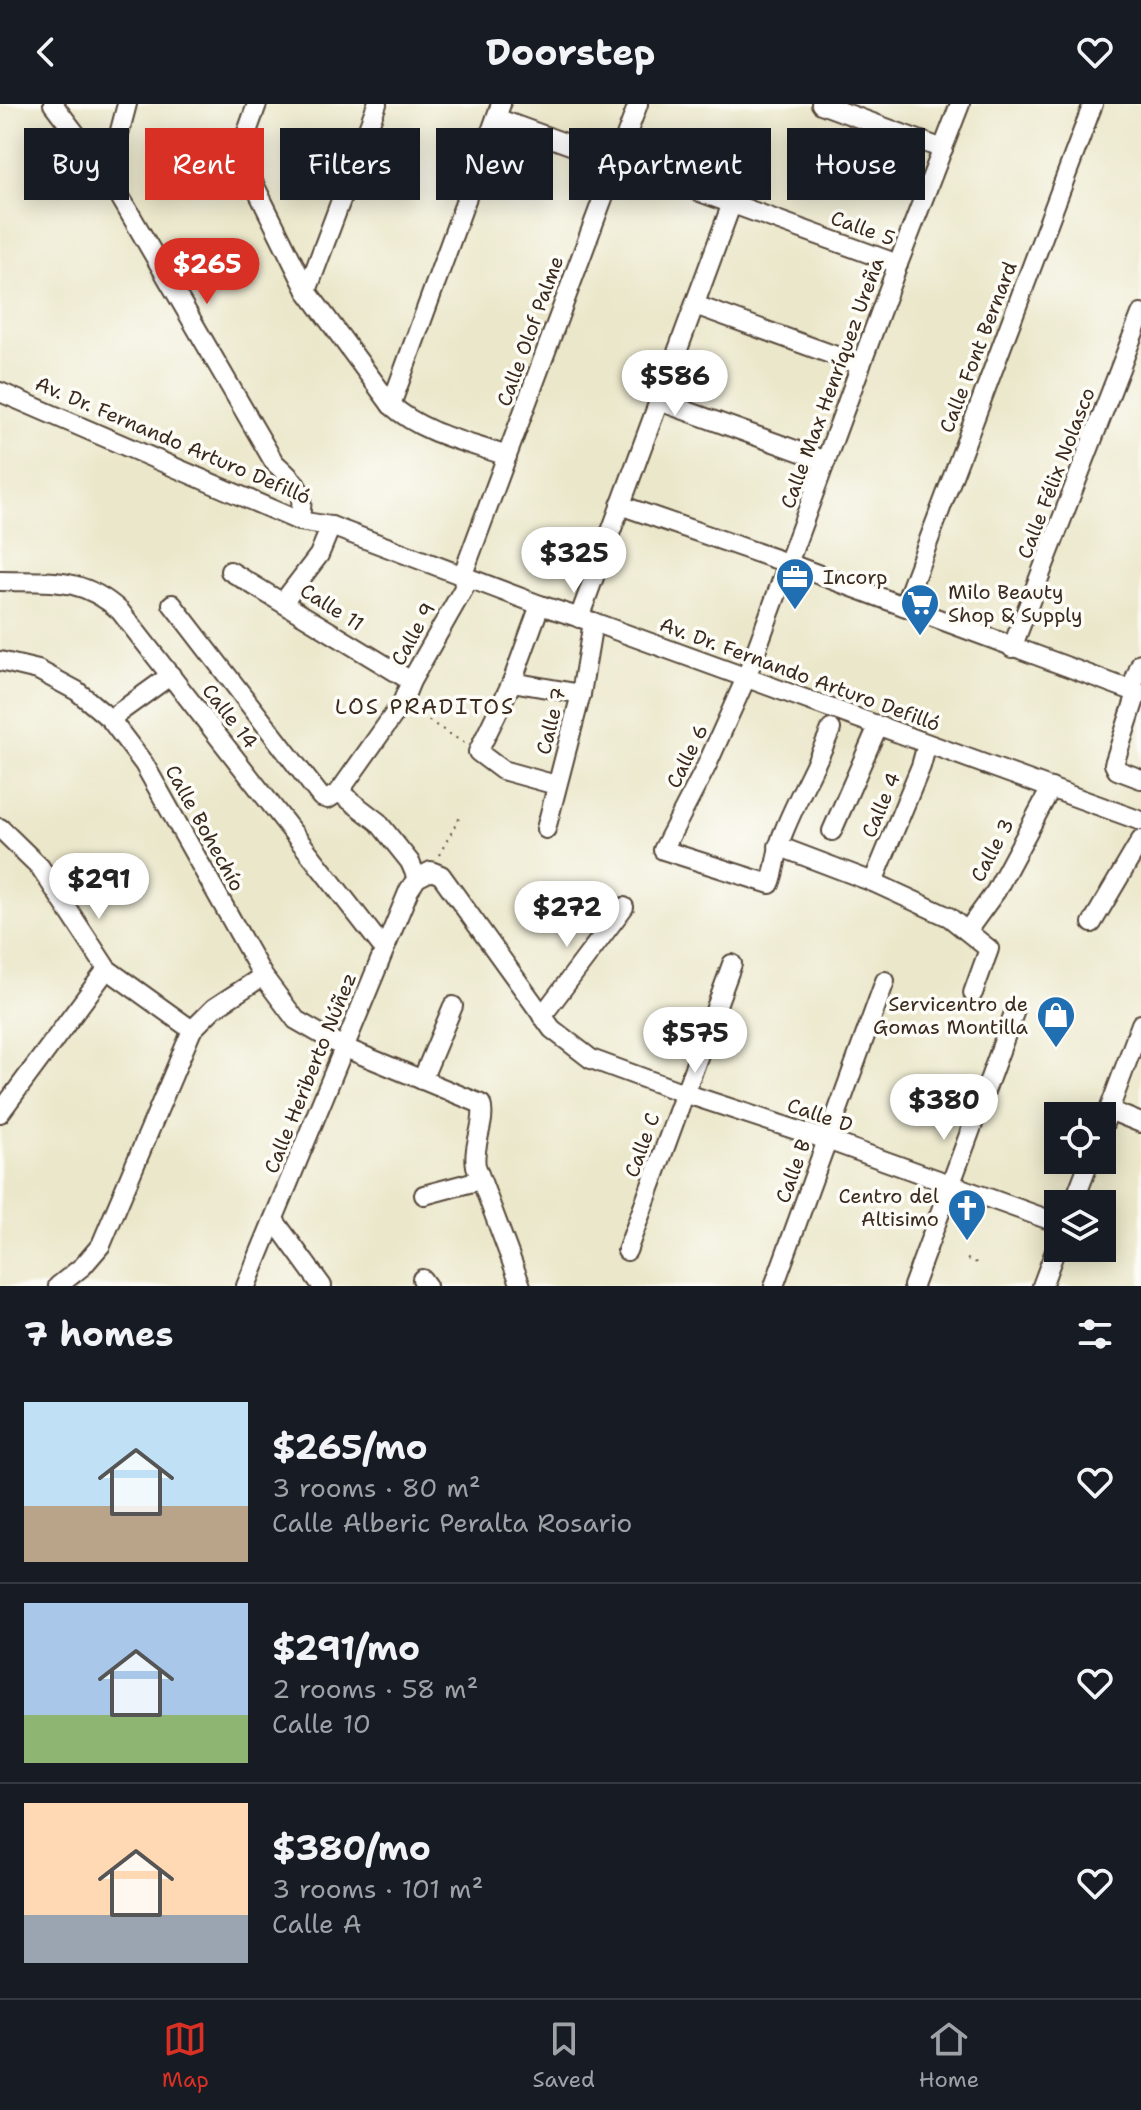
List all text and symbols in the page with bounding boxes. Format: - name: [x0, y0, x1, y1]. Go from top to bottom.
- text: Doorstep: [486, 28, 655, 77]
- icon: back: [24, 30, 68, 74]
- icon: heart: [1073, 30, 1117, 74]
- chip: Buy: [24, 128, 129, 200]
- chip: Rent: [145, 128, 264, 200]
- chip: Filters: [280, 128, 420, 200]
- chip: New: [436, 128, 553, 200]
- chip: Apartment: [569, 128, 771, 200]
- chip: House: [787, 128, 925, 200]
- street label: Calle 5: [827, 204, 899, 252]
- pin: $265: [160, 238, 254, 306]
- text: $265: [172, 246, 242, 281]
- street label: Calle Olof Palme: [491, 252, 569, 410]
- street label: Calle Max Henríquez Ureña: [774, 253, 890, 512]
- street label: Calle Font Bernard: [933, 257, 1023, 436]
- pin: $586: [628, 350, 722, 418]
- text: $586: [640, 358, 710, 393]
- street label: Av. Dr. Fernando Arturo Defilló: [31, 370, 315, 510]
- street label: Calle Félix Nolasco: [1011, 384, 1101, 562]
- pin: $325: [527, 527, 621, 595]
- text: $325: [539, 535, 609, 570]
- office icon: Incorp: [774, 556, 816, 611]
- place label: Incorp: [823, 564, 888, 590]
- street label: Calle 11: [295, 577, 369, 637]
- place label: Milo Beauty Shop & Supply: [948, 579, 1082, 628]
- supermarket icon: Milo Beauty Shop & Supply: [899, 582, 941, 637]
- street label: Calle 9: [385, 598, 441, 670]
- street label: Av. Dr. Fernando Arturo Defilló: [656, 611, 944, 737]
- street label: Calle 14: [196, 678, 264, 754]
- street label: Calle 7: [530, 685, 572, 757]
- district label: LOS PRADITOS: [335, 692, 515, 721]
- street label: Calle 6: [660, 720, 714, 792]
- street label: Calle Bohechío: [160, 760, 250, 896]
- street label: Calle 4: [856, 768, 906, 842]
- street label: Calle 3: [964, 814, 1020, 886]
- pin: $291: [52, 853, 146, 921]
- text: $291: [67, 861, 131, 896]
- pin: $272: [520, 881, 614, 949]
- text: $272: [532, 889, 602, 924]
- street label: Calle Heriberto Núñez: [258, 969, 362, 1177]
- place label: Servicentro de Gomas Montilla: [873, 991, 1029, 1040]
- shop icon: Servicentro de Gomas Montilla: [1035, 994, 1077, 1049]
- pin: $575: [648, 1007, 742, 1075]
- text: $575: [661, 1015, 729, 1050]
- pin: $380: [897, 1074, 991, 1142]
- text: $380: [908, 1082, 980, 1117]
- street label: Calle D: [784, 1092, 856, 1138]
- map controls: [1044, 1102, 1116, 1262]
- button: locate: [1044, 1102, 1116, 1174]
- street label: Calle C: [618, 1109, 666, 1181]
- street label: Calle B: [769, 1135, 817, 1207]
- place label: Centro del Altisimo: [838, 1183, 939, 1232]
- church icon: Centro del Altisimo: [946, 1187, 988, 1242]
- button: layers: [1044, 1190, 1116, 1262]
- text: 7 homes: [24, 1311, 173, 1357]
- icon: filters: [1073, 1312, 1117, 1356]
- text: $265/mo: [272, 1424, 428, 1470]
- icon: home: [88, 1434, 184, 1530]
- icon: heart: [1073, 1460, 1117, 1504]
- text: 3 rooms · 80 m²: [272, 1470, 481, 1505]
- text: Calle Alberic Peralta Rosario: [272, 1505, 632, 1540]
- text: $291/mo: [272, 1625, 420, 1671]
- icon: home: [88, 1635, 184, 1731]
- icon: heart: [1073, 1661, 1117, 1705]
- text: 2 rooms · 58 m²: [272, 1671, 478, 1706]
- text: Calle 10: [272, 1706, 371, 1741]
- text: $380/mo: [272, 1825, 431, 1871]
- icon: home: [88, 1835, 184, 1931]
- icon: heart: [1073, 1861, 1117, 1905]
- text: 3 rooms · 101 m²: [272, 1871, 483, 1906]
- text: Calle A: [272, 1906, 362, 1941]
- tab: Map: [162, 2017, 209, 2094]
- tab: Saved: [533, 2017, 595, 2094]
- tab: Home: [919, 2017, 979, 2094]

